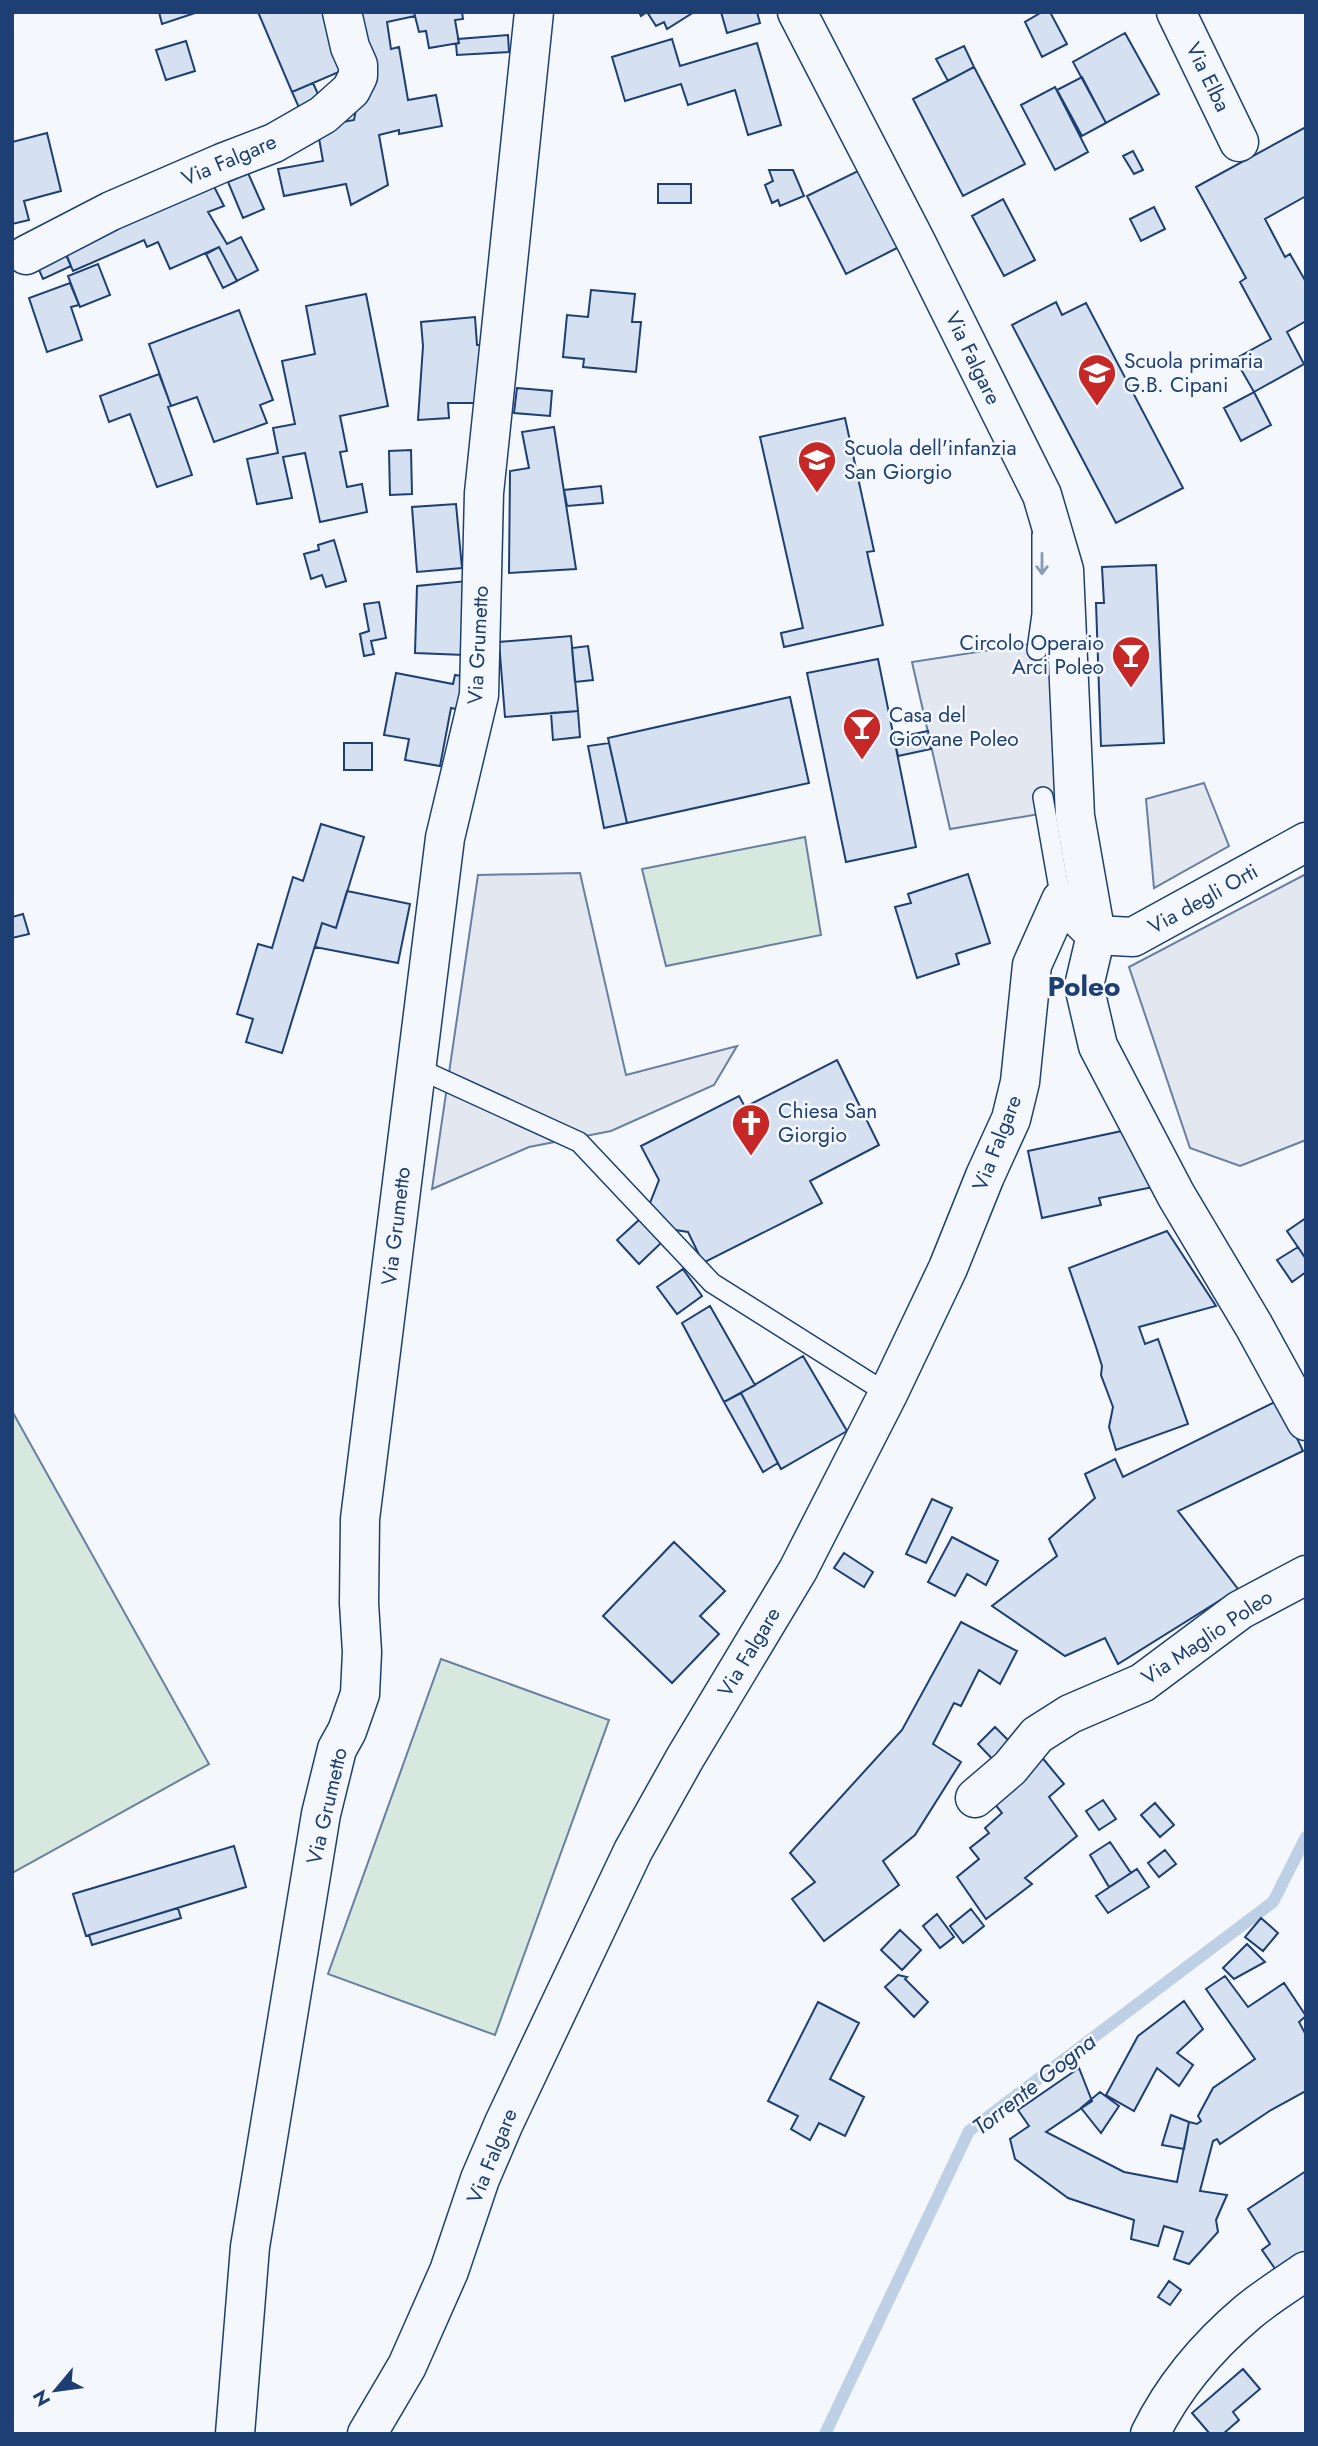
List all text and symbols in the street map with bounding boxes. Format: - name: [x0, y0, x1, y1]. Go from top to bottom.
- street label: Via Elba: [1178, 37, 1238, 117]
- street label: Via Falgare: [177, 127, 281, 193]
- street label: Via Falgare: [938, 306, 1009, 410]
- place label: Scuola primaria G.B. Cipani: [1124, 346, 1263, 400]
- school or university icon: Scuola primaria G.B. Cipani: [1076, 352, 1118, 407]
- place label: Scuola dell'infanzia San Giorgio: [844, 433, 1017, 487]
- school or university icon: Scuola dell'infanzia San Giorgio: [796, 439, 838, 494]
- one-way arrow: [1035, 552, 1049, 575]
- street label: Via Grumetto: [460, 585, 496, 705]
- place label: Circolo Operaio Arci Poleo: [960, 628, 1104, 682]
- bar icon: Circolo Operaio Arci Poleo: [1110, 634, 1152, 689]
- place label: Casa del Giovane Poleo: [889, 700, 1019, 754]
- bar icon: Casa del Giovane Poleo: [841, 706, 883, 761]
- street label: Via degli Orti: [1143, 856, 1263, 942]
- district label: Poleo: [1047, 966, 1121, 1007]
- street label: Via Falgare: [965, 1091, 1029, 1195]
- place label: Chiesa San Giorgio: [778, 1096, 877, 1150]
- church icon: Chiesa San Giorgio: [730, 1102, 772, 1157]
- street label: Via Grumetto: [374, 1165, 418, 1287]
- street label: Via Maglio Poleo: [1135, 1582, 1279, 1692]
- street label: Via Falgare: [710, 1601, 788, 1703]
- street label: Via Grumetto: [299, 1745, 355, 1867]
- water label: Torrente Gogna: [965, 2025, 1103, 2143]
- street label: Via Falgare: [459, 2104, 525, 2208]
- north arrow: [21, 2355, 91, 2425]
- text: N: [26, 2385, 57, 2411]

